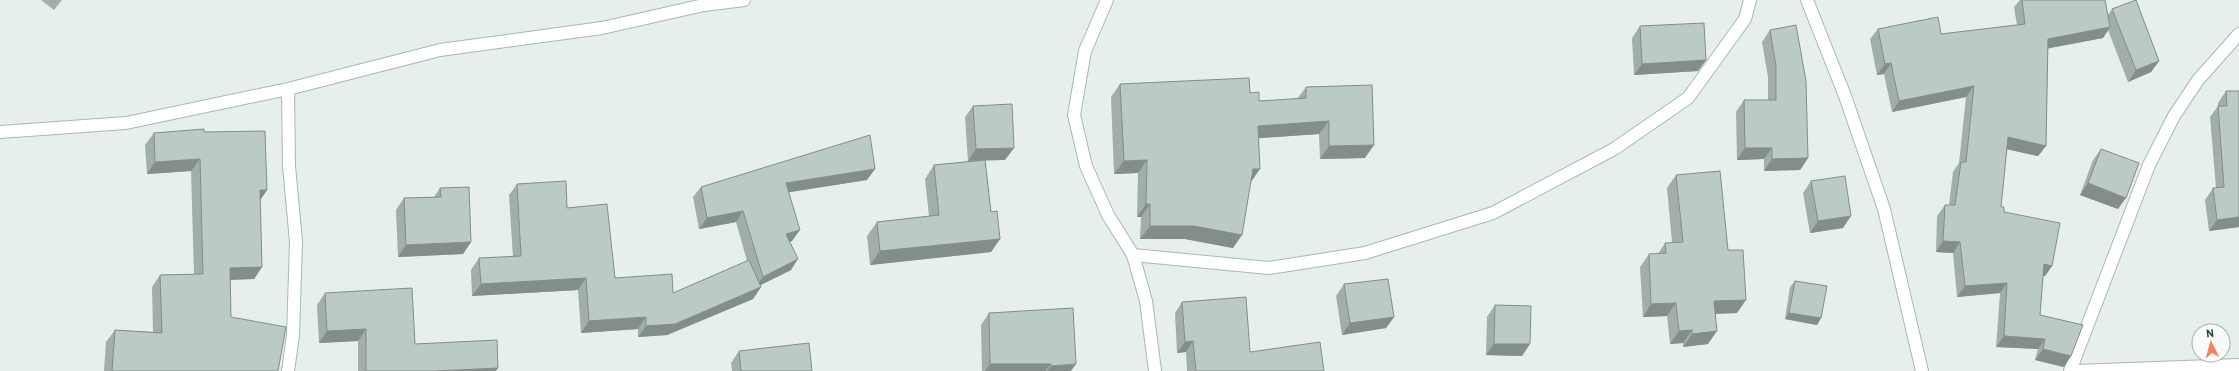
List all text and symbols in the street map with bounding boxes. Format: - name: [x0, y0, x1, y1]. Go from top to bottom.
- north arrow: [2191, 323, 2231, 363]
- text: N: [2205, 327, 2215, 341]

